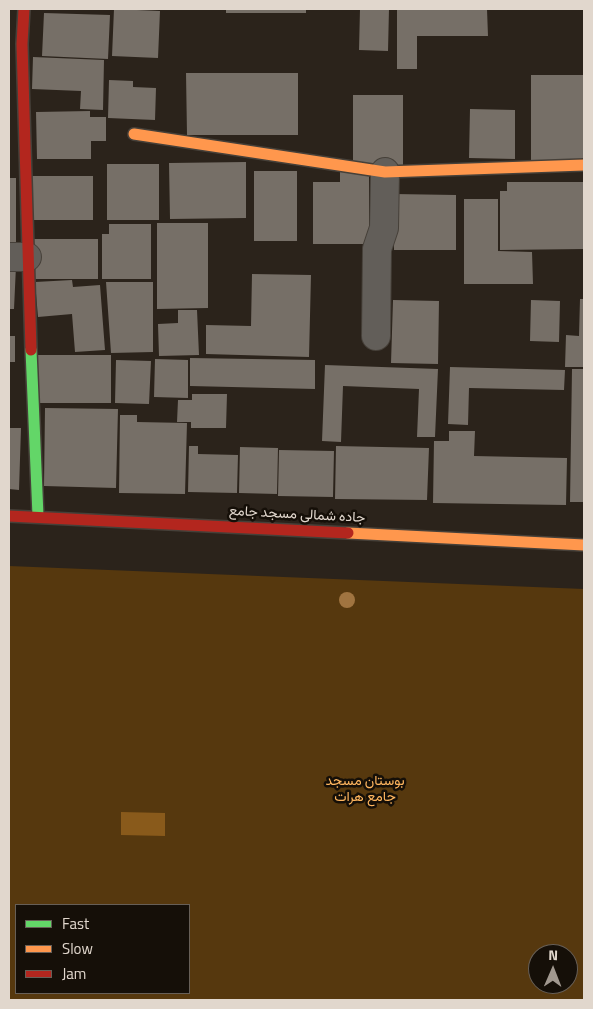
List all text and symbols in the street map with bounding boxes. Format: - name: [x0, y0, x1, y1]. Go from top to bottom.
- street label: جاده شمالی مسجد جامع: [228, 503, 366, 527]
- park label: بوستان مسجد جامع هرات: [325, 774, 405, 806]
- legend: [15, 904, 190, 994]
- text: Fast: [62, 912, 89, 935]
- text: Slow: [62, 937, 93, 960]
- north arrow: [528, 944, 578, 994]
- text: N: [548, 944, 558, 965]
- text: Jam: [62, 962, 86, 985]

